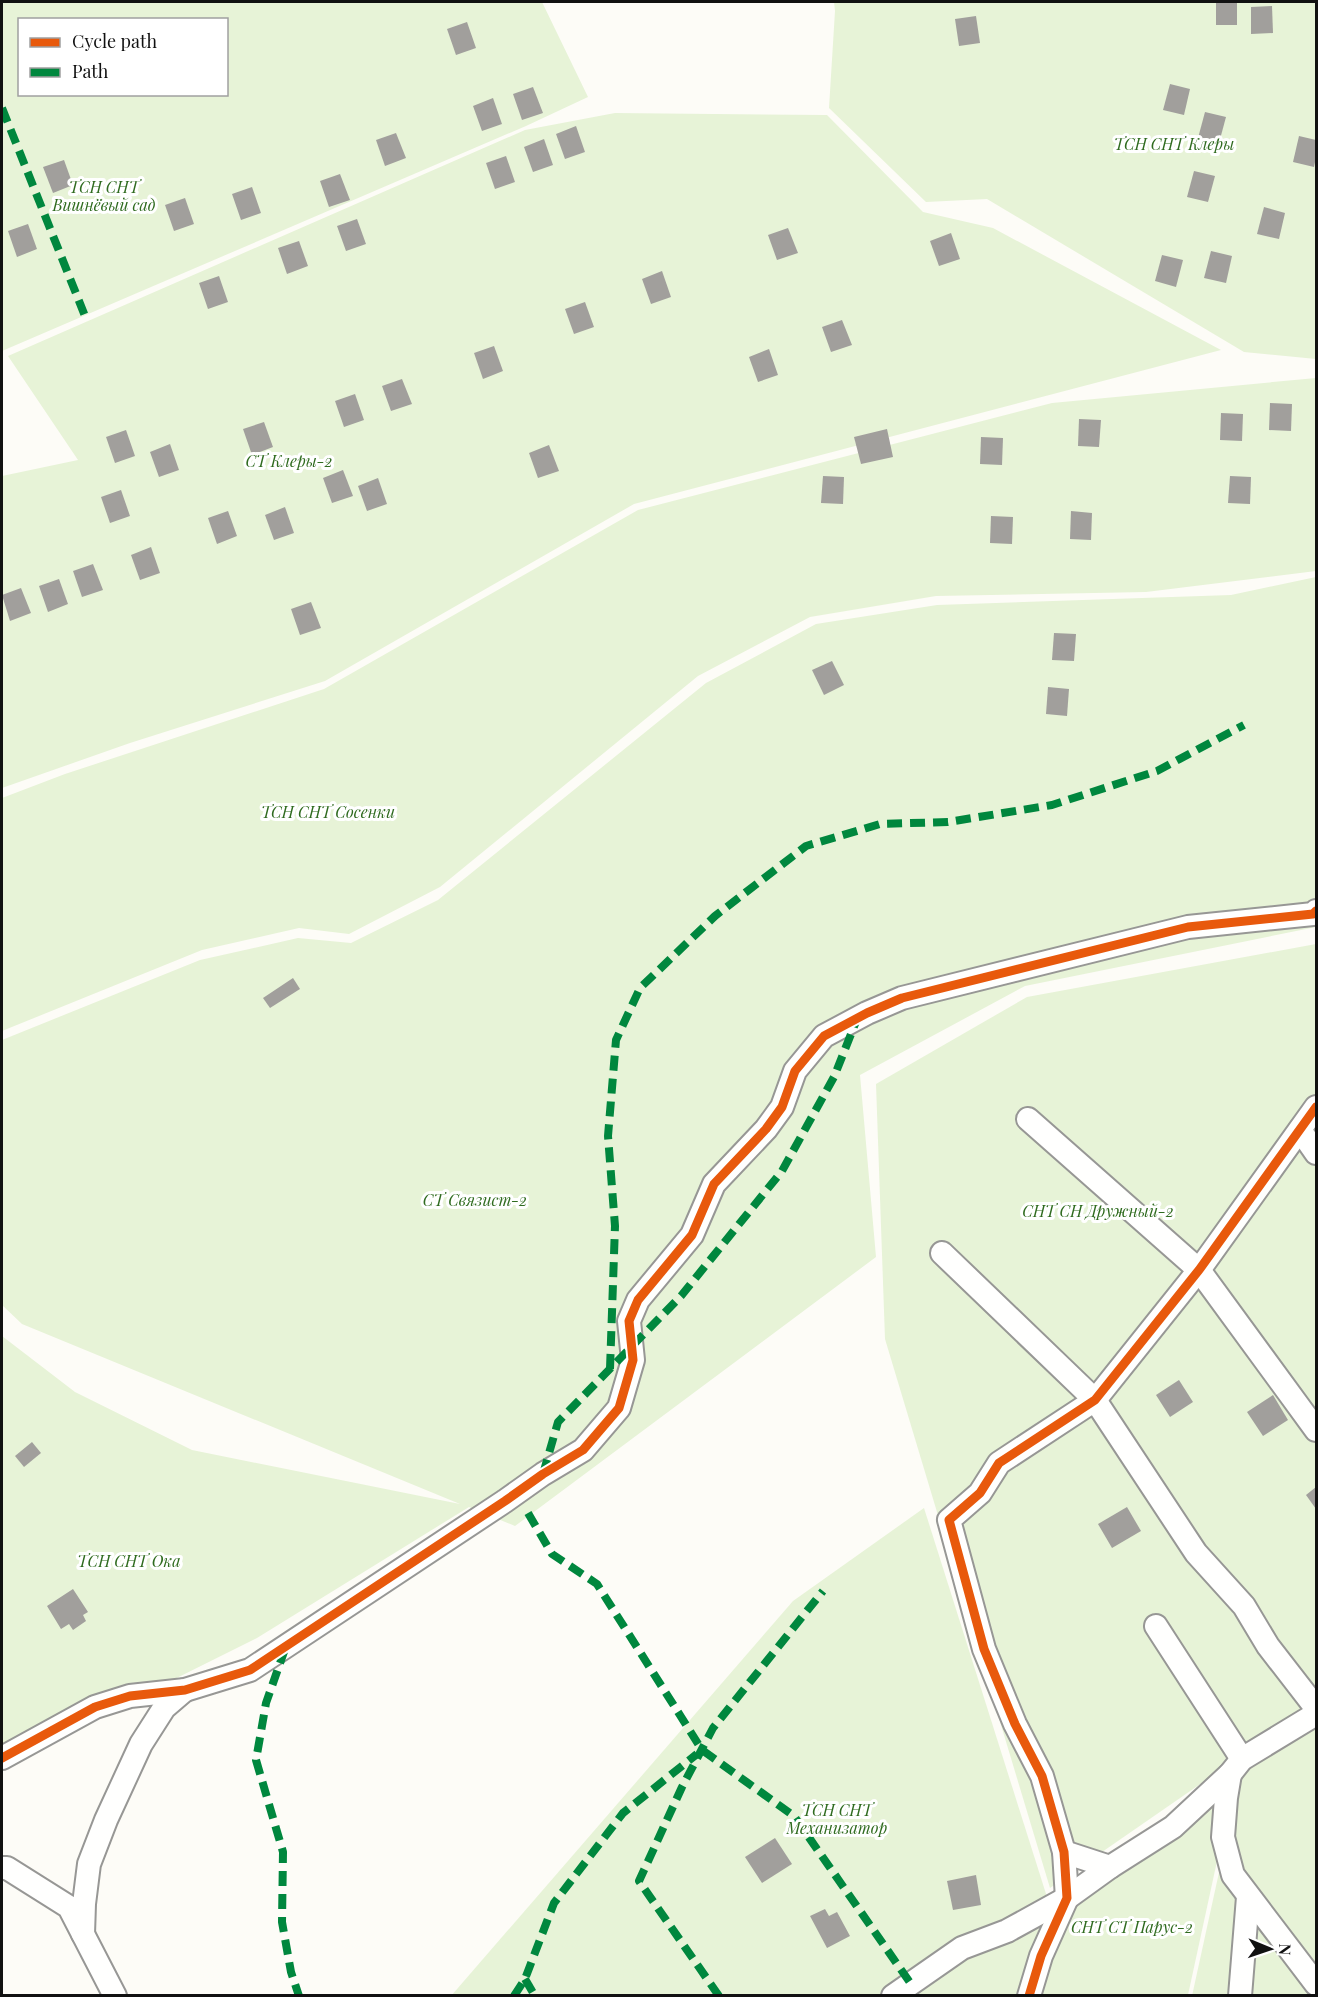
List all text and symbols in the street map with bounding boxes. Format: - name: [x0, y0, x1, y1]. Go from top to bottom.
- legend: [18, 18, 228, 96]
- text: Cycle path: [72, 29, 157, 53]
- text: Path: [72, 59, 109, 83]
- park label: ТСН СНТ Клеры: [1114, 133, 1234, 154]
- park label: ТСН СНТ Вишнёвый сад: [51, 176, 156, 215]
- park label: СТ Клеры-2: [245, 450, 333, 471]
- park label: ТСН СНТ Сосенки: [261, 801, 395, 822]
- park label: СТ Связист-2: [423, 1189, 527, 1210]
- park label: СНТ СН Дружный-2: [1022, 1200, 1174, 1221]
- park label: ТСН СНТ Ока: [77, 1550, 181, 1571]
- park label: ТСН СНТ Механизатор: [786, 1799, 888, 1838]
- park label: СНТ СТ Парус-2: [1071, 1916, 1193, 1937]
- north arrow: [1240, 1919, 1300, 1979]
- text: N: [1275, 1943, 1296, 1956]

